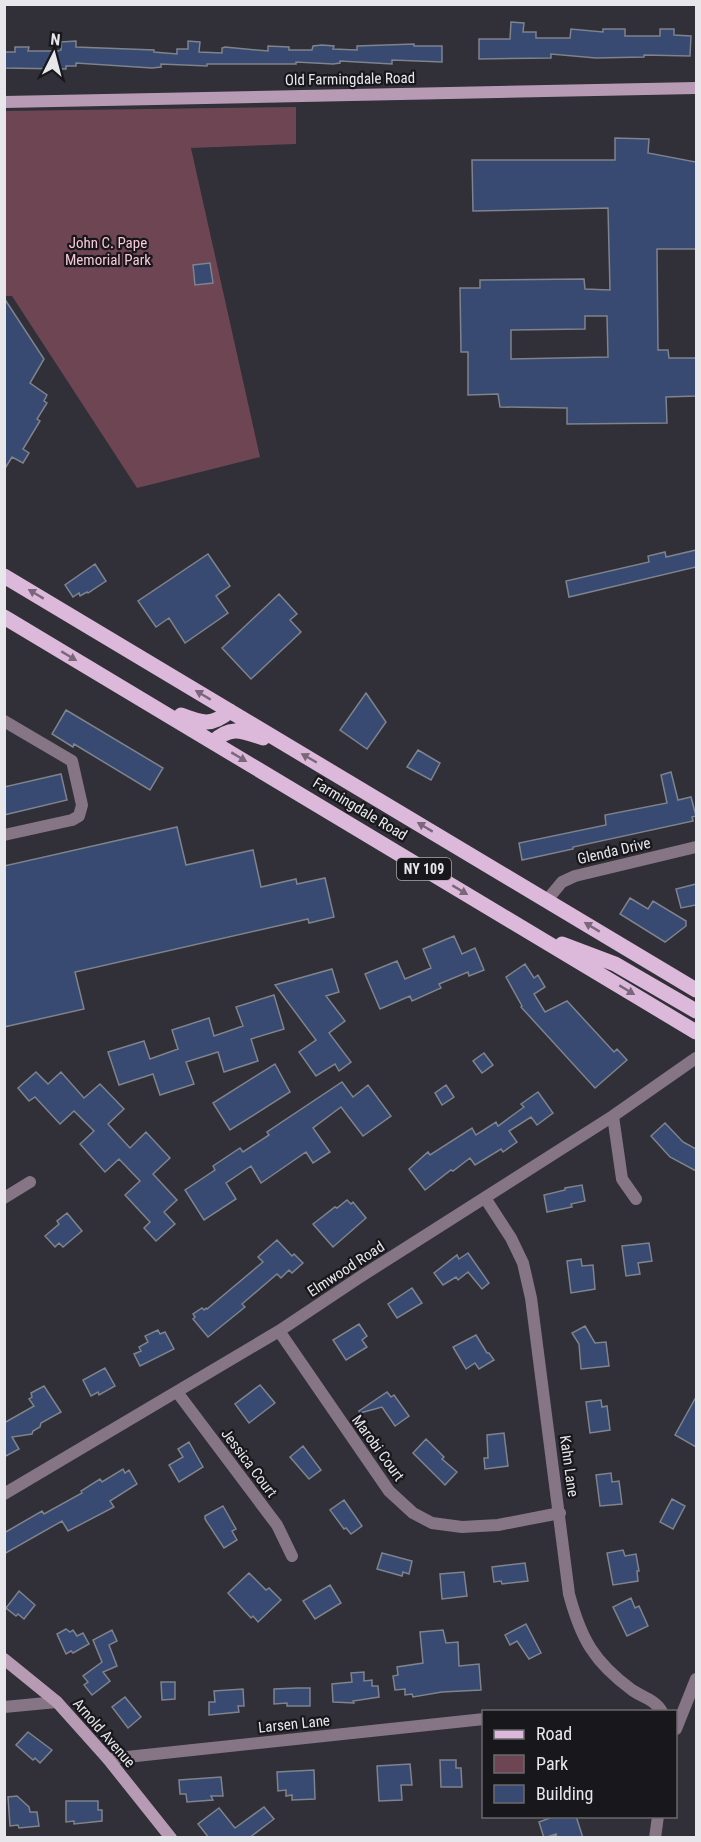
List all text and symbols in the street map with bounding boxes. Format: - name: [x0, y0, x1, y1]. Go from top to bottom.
- north arrow: [24, 24, 84, 84]
- text: N: [50, 30, 61, 50]
- street label: Old Farmingdale Road: [285, 69, 415, 89]
- park label: John C. Pape Memorial Park: [65, 234, 151, 269]
- one-way arrow: [28, 589, 44, 600]
- one-way arrow: [61, 651, 78, 661]
- one-way arrow: [195, 689, 211, 700]
- one-way arrow: [231, 752, 247, 763]
- one-way arrow: [300, 753, 317, 763]
- street label: Farmingdale Road: [310, 774, 410, 844]
- one-way arrow: [417, 821, 433, 832]
- street label: Glenda Drive: [576, 834, 652, 868]
- road number: NY 109: [397, 858, 451, 880]
- one-way arrow: [452, 885, 469, 895]
- one-way arrow: [584, 922, 600, 933]
- one-way arrow: [619, 985, 635, 996]
- street label: Elmwood Road: [304, 1237, 388, 1301]
- street label: Marobi Court: [348, 1411, 408, 1485]
- street label: Jessica Court: [217, 1425, 281, 1501]
- street label: Kahn Lane: [556, 1434, 582, 1498]
- street label: Arnold Avenue: [69, 1695, 139, 1771]
- legend: [482, 1710, 677, 1818]
- street label: Larsen Lane: [257, 1711, 331, 1737]
- text: Road: [536, 1723, 572, 1744]
- text: Park: [536, 1753, 568, 1774]
- text: Building: [536, 1783, 593, 1804]

